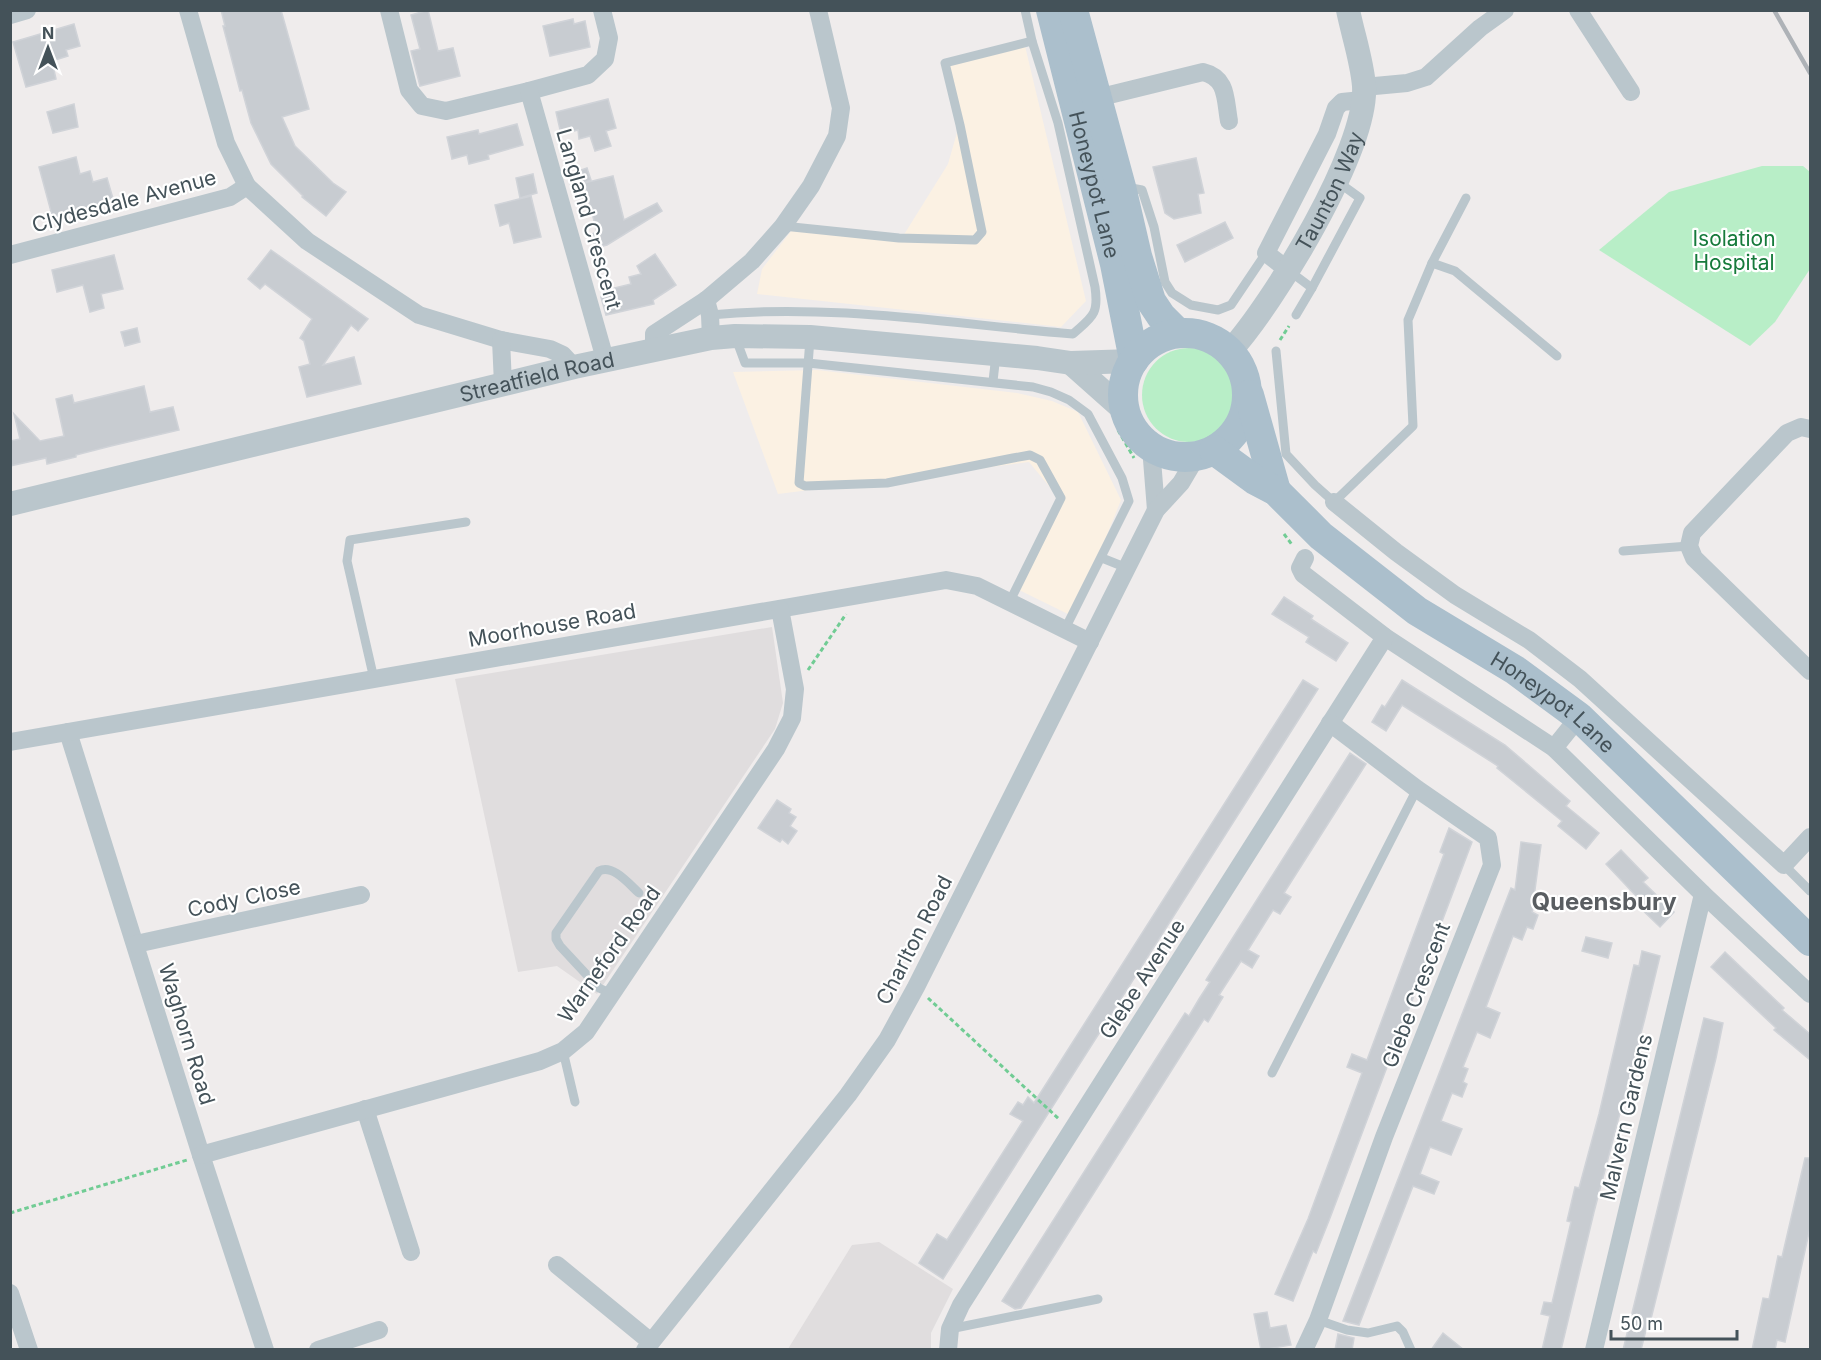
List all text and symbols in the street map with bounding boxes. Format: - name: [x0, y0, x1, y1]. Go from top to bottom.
- north arrow: [18, 18, 78, 78]
- text: N: [42, 23, 54, 43]
- street label: Honeypot Lane: [1064, 108, 1126, 261]
- street label: Langland Crescent: [551, 126, 627, 312]
- street label: Taunton Way: [1290, 128, 1368, 255]
- street label: Clydesdale Avenue: [29, 164, 219, 238]
- park label: Isolation Hospital: [1692, 226, 1776, 275]
- street label: Streatfield Road: [457, 346, 616, 407]
- street label: Moorhouse Road: [466, 598, 638, 652]
- street label: Honeypot Lane: [1486, 646, 1620, 758]
- street label: Charlton Road: [871, 871, 957, 1009]
- street label: Cody Close: [185, 874, 303, 922]
- street label: Warneford Road: [553, 881, 665, 1027]
- district label: Queensbury: [1531, 887, 1677, 916]
- street label: Glebe Avenue: [1094, 914, 1190, 1044]
- street label: Glebe Crescent: [1377, 919, 1455, 1071]
- street label: Waghorn Road: [154, 960, 220, 1108]
- street label: Malvern Gardens: [1595, 1031, 1657, 1203]
- scale bar: [1611, 1303, 1737, 1341]
- text: 50 m: [1620, 1313, 1663, 1334]

